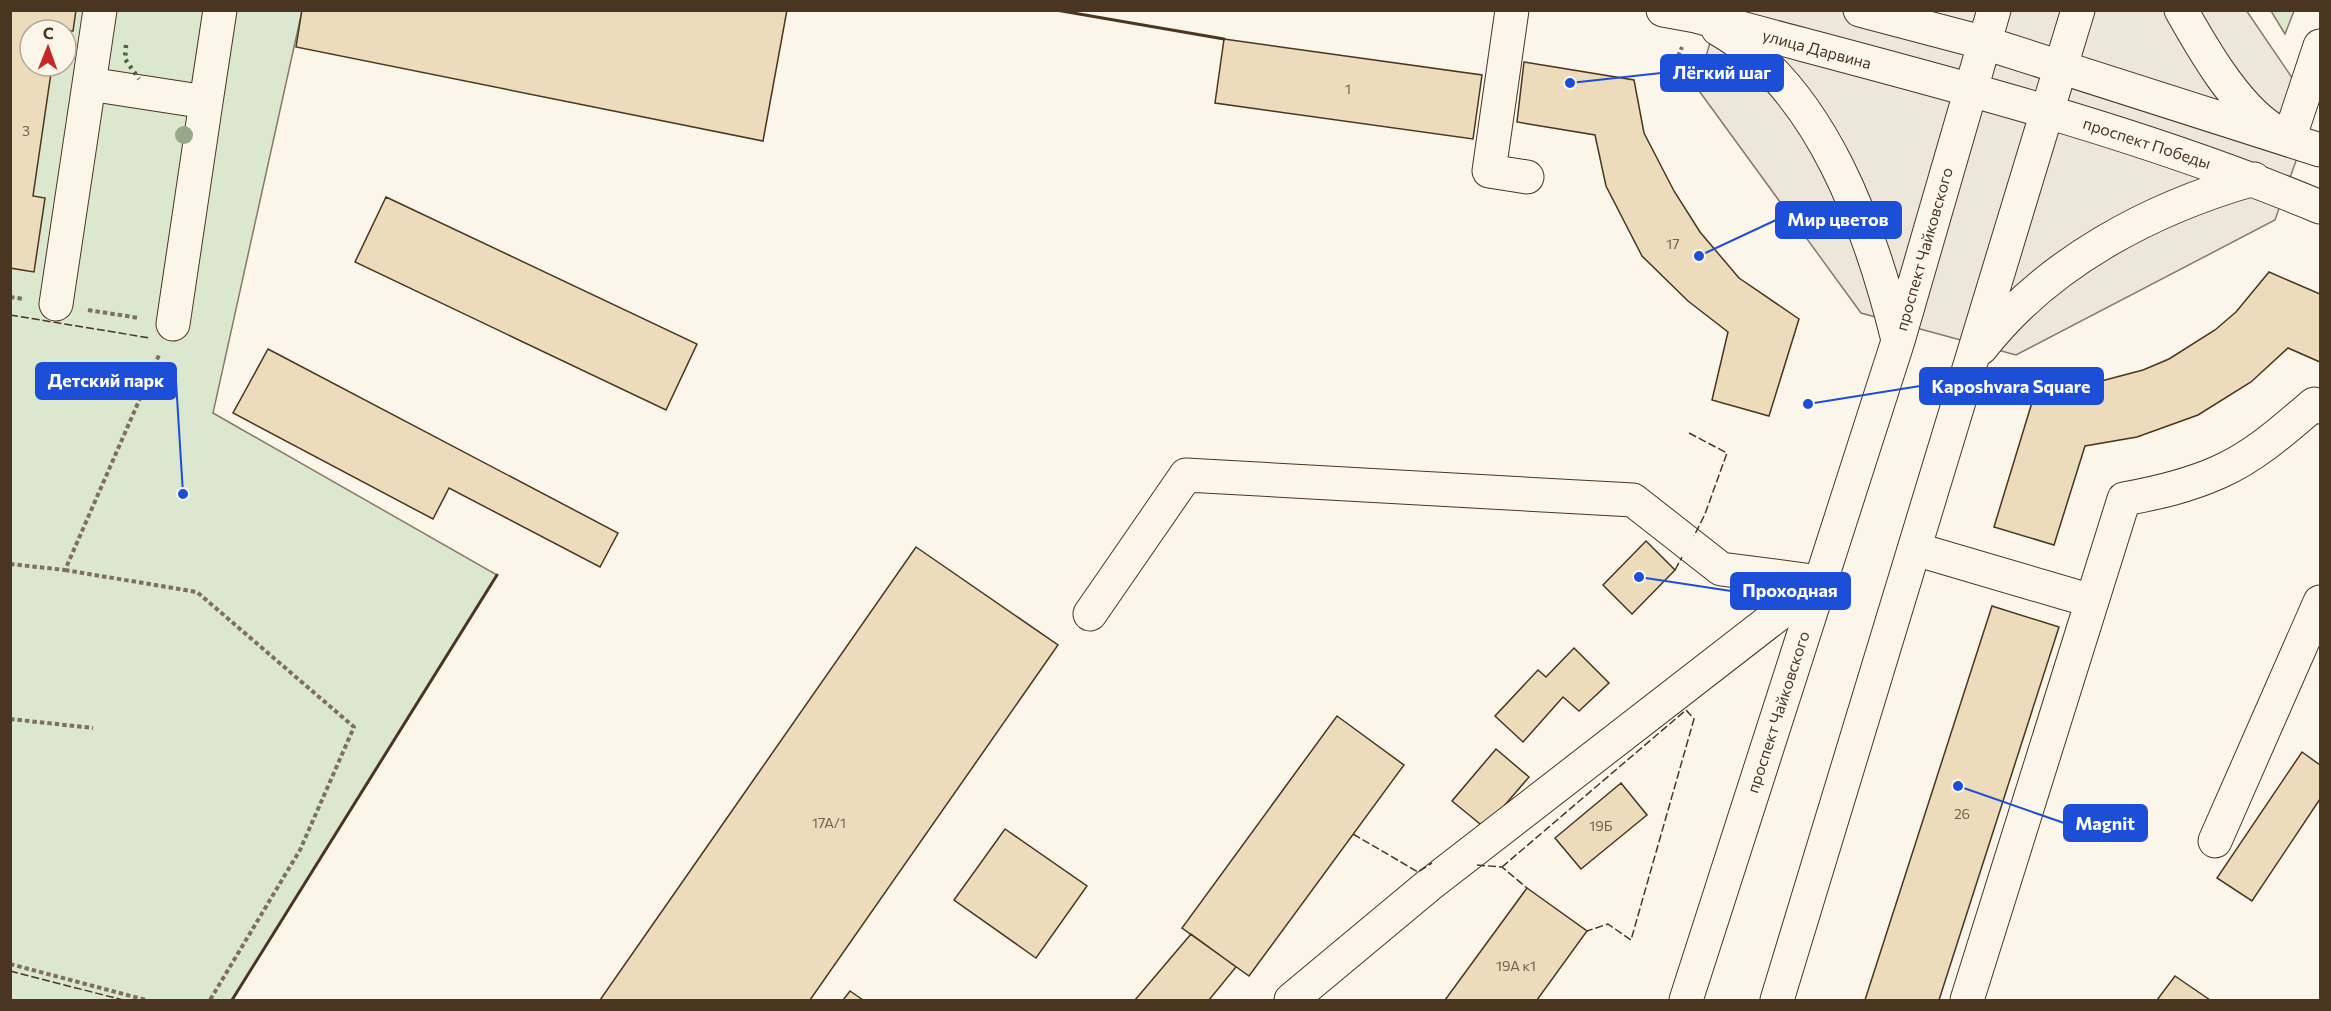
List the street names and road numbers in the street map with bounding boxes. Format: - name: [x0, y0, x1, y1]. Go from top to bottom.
- street label: улица Дарвина: [1761, 25, 1874, 72]
- street label: проспект Победы: [2081, 113, 2213, 172]
- street label: проспект Чайковского: [1891, 165, 1956, 333]
- street label: проспект Чайковского: [1742, 628, 1813, 795]

